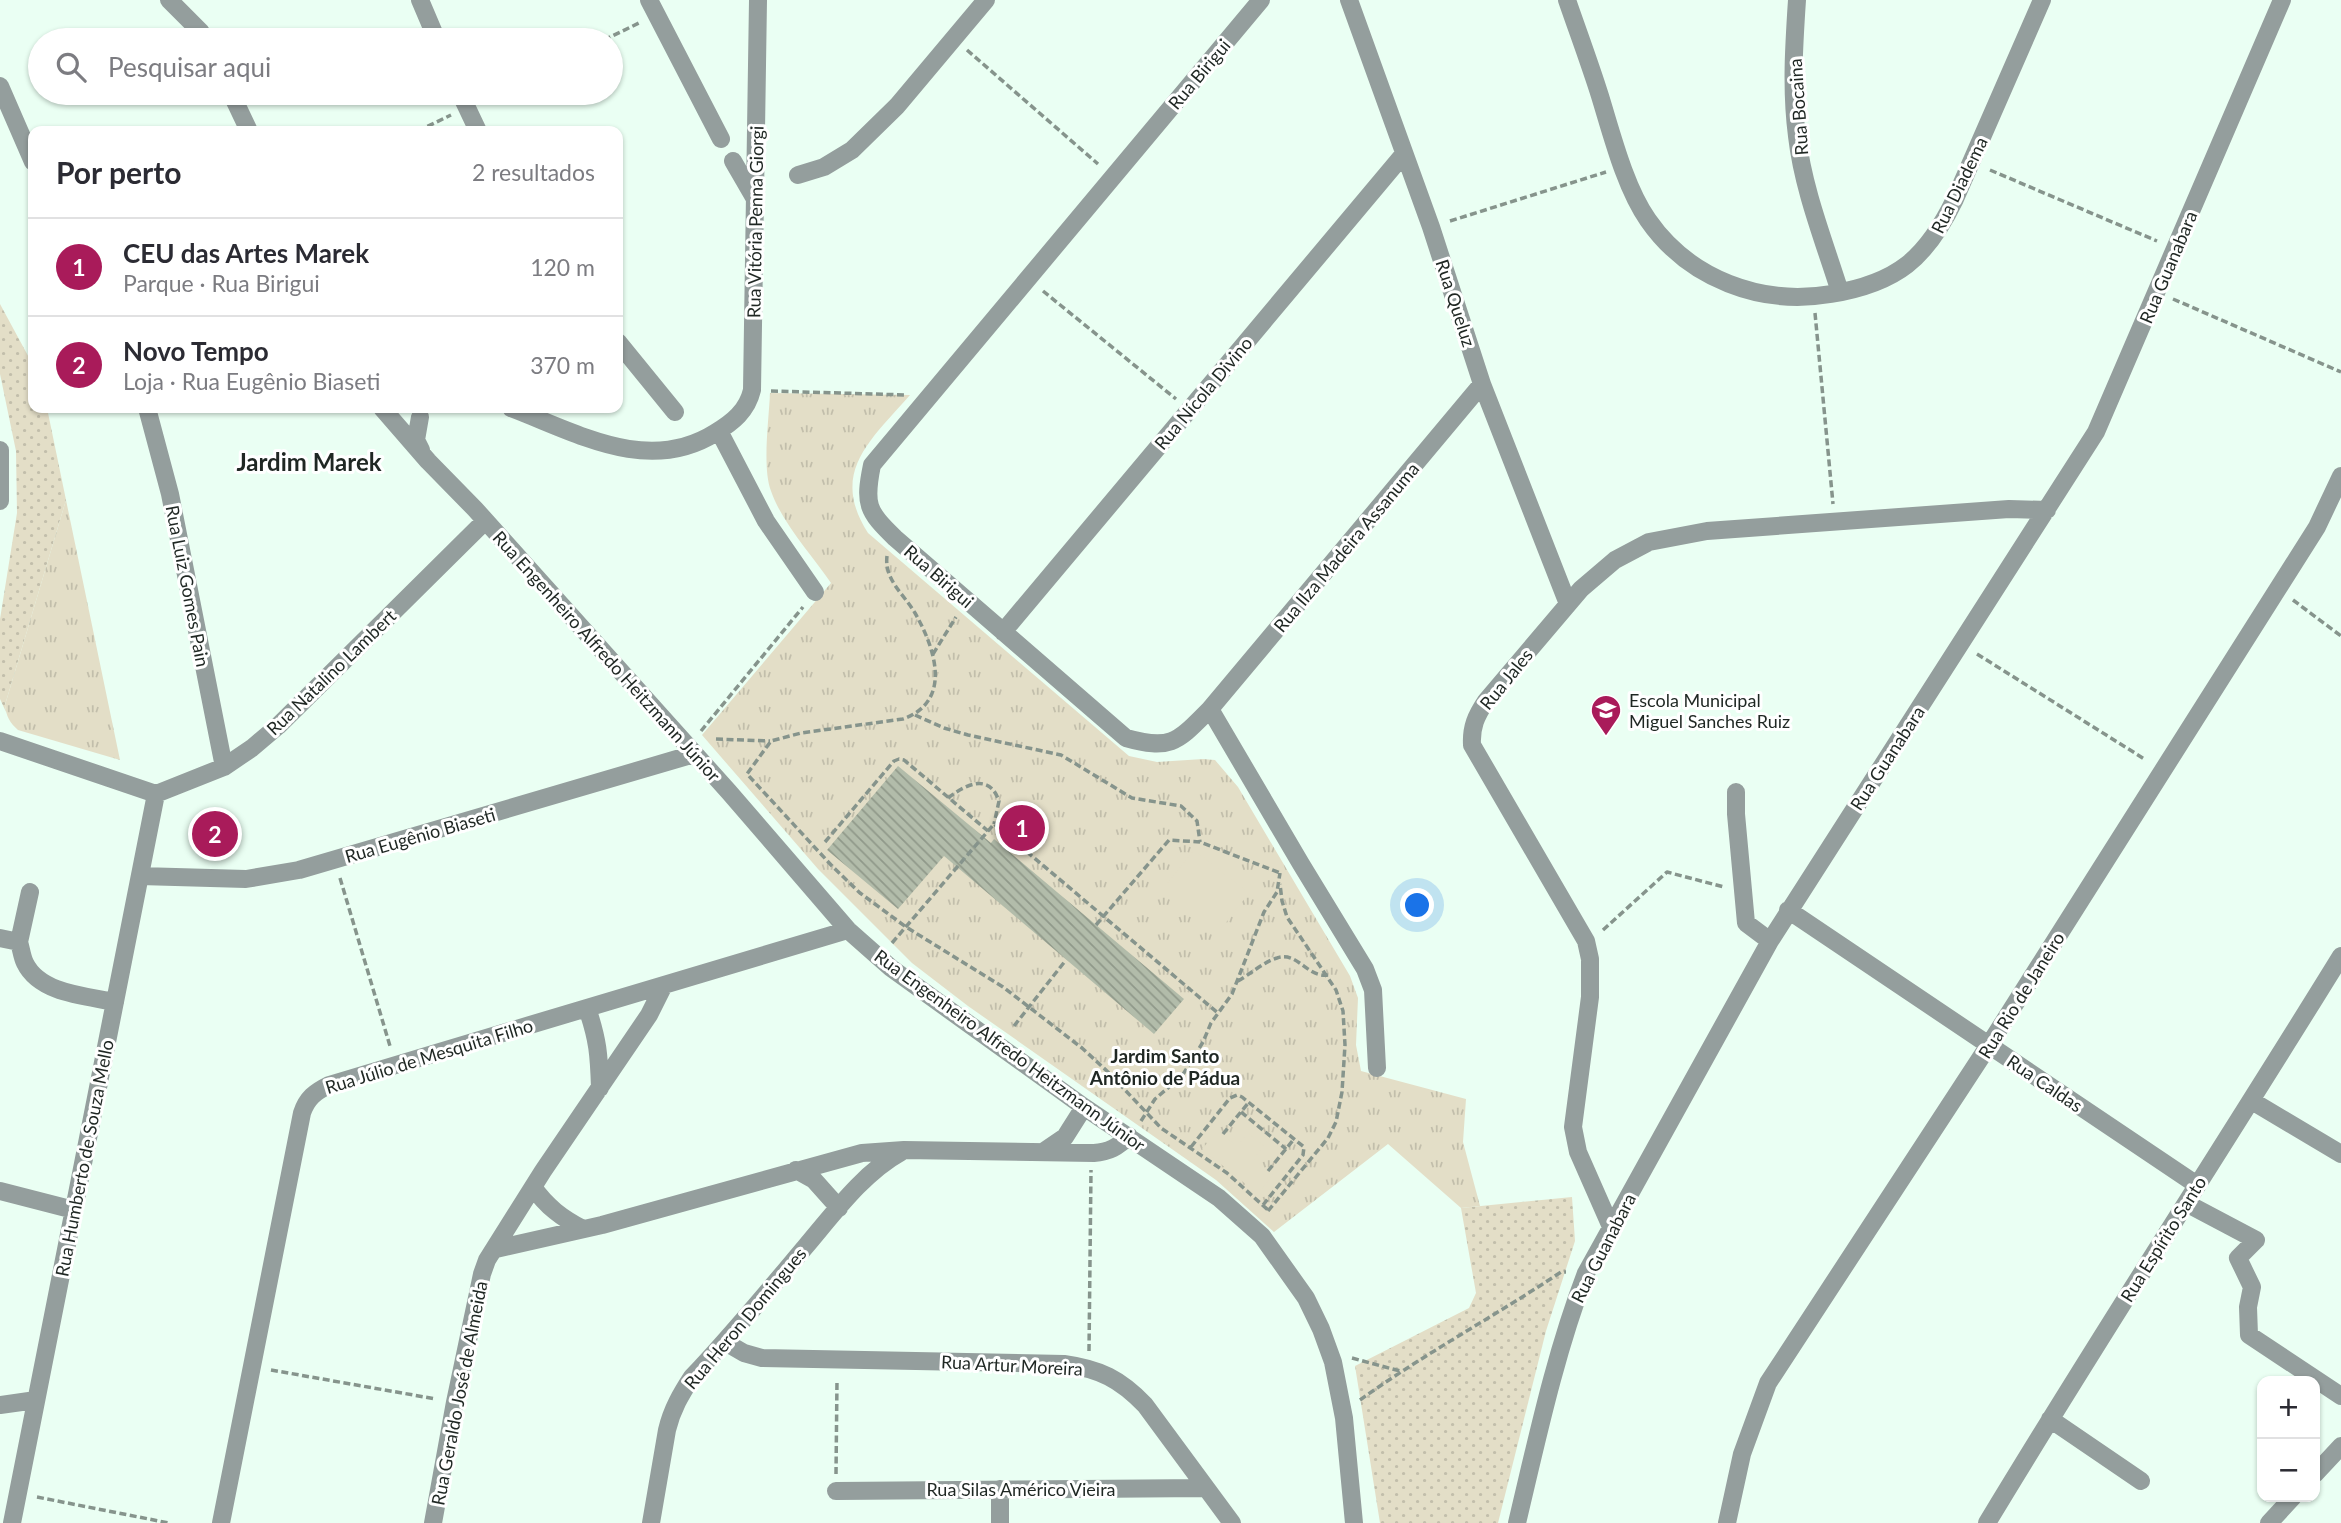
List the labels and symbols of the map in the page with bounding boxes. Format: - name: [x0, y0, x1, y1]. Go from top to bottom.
- street label: Rua Birigui: [1163, 34, 1235, 114]
- street label: Rua Bocaina: [1784, 58, 1812, 156]
- street label: Rua Vitória Penna Giorgi: [742, 126, 768, 318]
- street label: Rua Diadema: [1926, 133, 1992, 237]
- street label: Rua Guanabara: [2134, 208, 2202, 326]
- street label: Rua Queluz: [1432, 256, 1480, 350]
- street label: Rua Nícola Divino: [1149, 332, 1257, 454]
- district label: Jardim Marek: [236, 447, 382, 476]
- street label: Rua Ilza Madeira Assanuma: [1269, 458, 1423, 636]
- street label: Rua Luiz Gomes Pain: [162, 503, 214, 669]
- street label: Rua Engenheiro Alfredo Heitzmann Júnior: [489, 526, 726, 786]
- street label: Rua Birigui: [900, 540, 978, 612]
- street label: Rua Natalino Lambert: [262, 604, 401, 739]
- street label: Rua Jales: [1475, 644, 1537, 714]
- place label: Escola Municipal Miguel Sanches Ruiz: [1629, 689, 1790, 732]
- school or university icon: Escola Municipal Miguel Sanches Ruiz: [1589, 693, 1623, 737]
- street label: Rua Guanabara: [1845, 702, 1929, 814]
- pin: 1: [999, 802, 1045, 854]
- street label: Rua Eugênio Biaseti: [342, 803, 498, 867]
- pin: 2: [192, 808, 238, 860]
- your location: [1400, 888, 1434, 922]
- street label: Rua Rio de Janeiro: [1973, 928, 2069, 1062]
- street label: Rua Engenheiro Alfredo Heitzmann Júnior: [870, 944, 1150, 1156]
- street label: Rua Júlio de Mesquita Filho: [322, 1014, 536, 1098]
- street label: Rua Humberto de Souza Mello: [50, 1038, 118, 1278]
- district label: Jardim Santo Antônio de Pádua: [1089, 1044, 1240, 1089]
- street label: Rua Caldas: [2003, 1050, 2087, 1116]
- street label: Rua Espírito Santo: [2115, 1172, 2211, 1306]
- street label: Rua Guanabara: [1566, 1190, 1640, 1306]
- street label: Rua Heron Domingues: [679, 1243, 811, 1393]
- street label: Rua Geraldo José de Almeida: [426, 1279, 492, 1507]
- street label: Rua Artur Moreira: [941, 1350, 1083, 1380]
- street label: Rua Silas Américo Vieira: [926, 1478, 1116, 1500]

